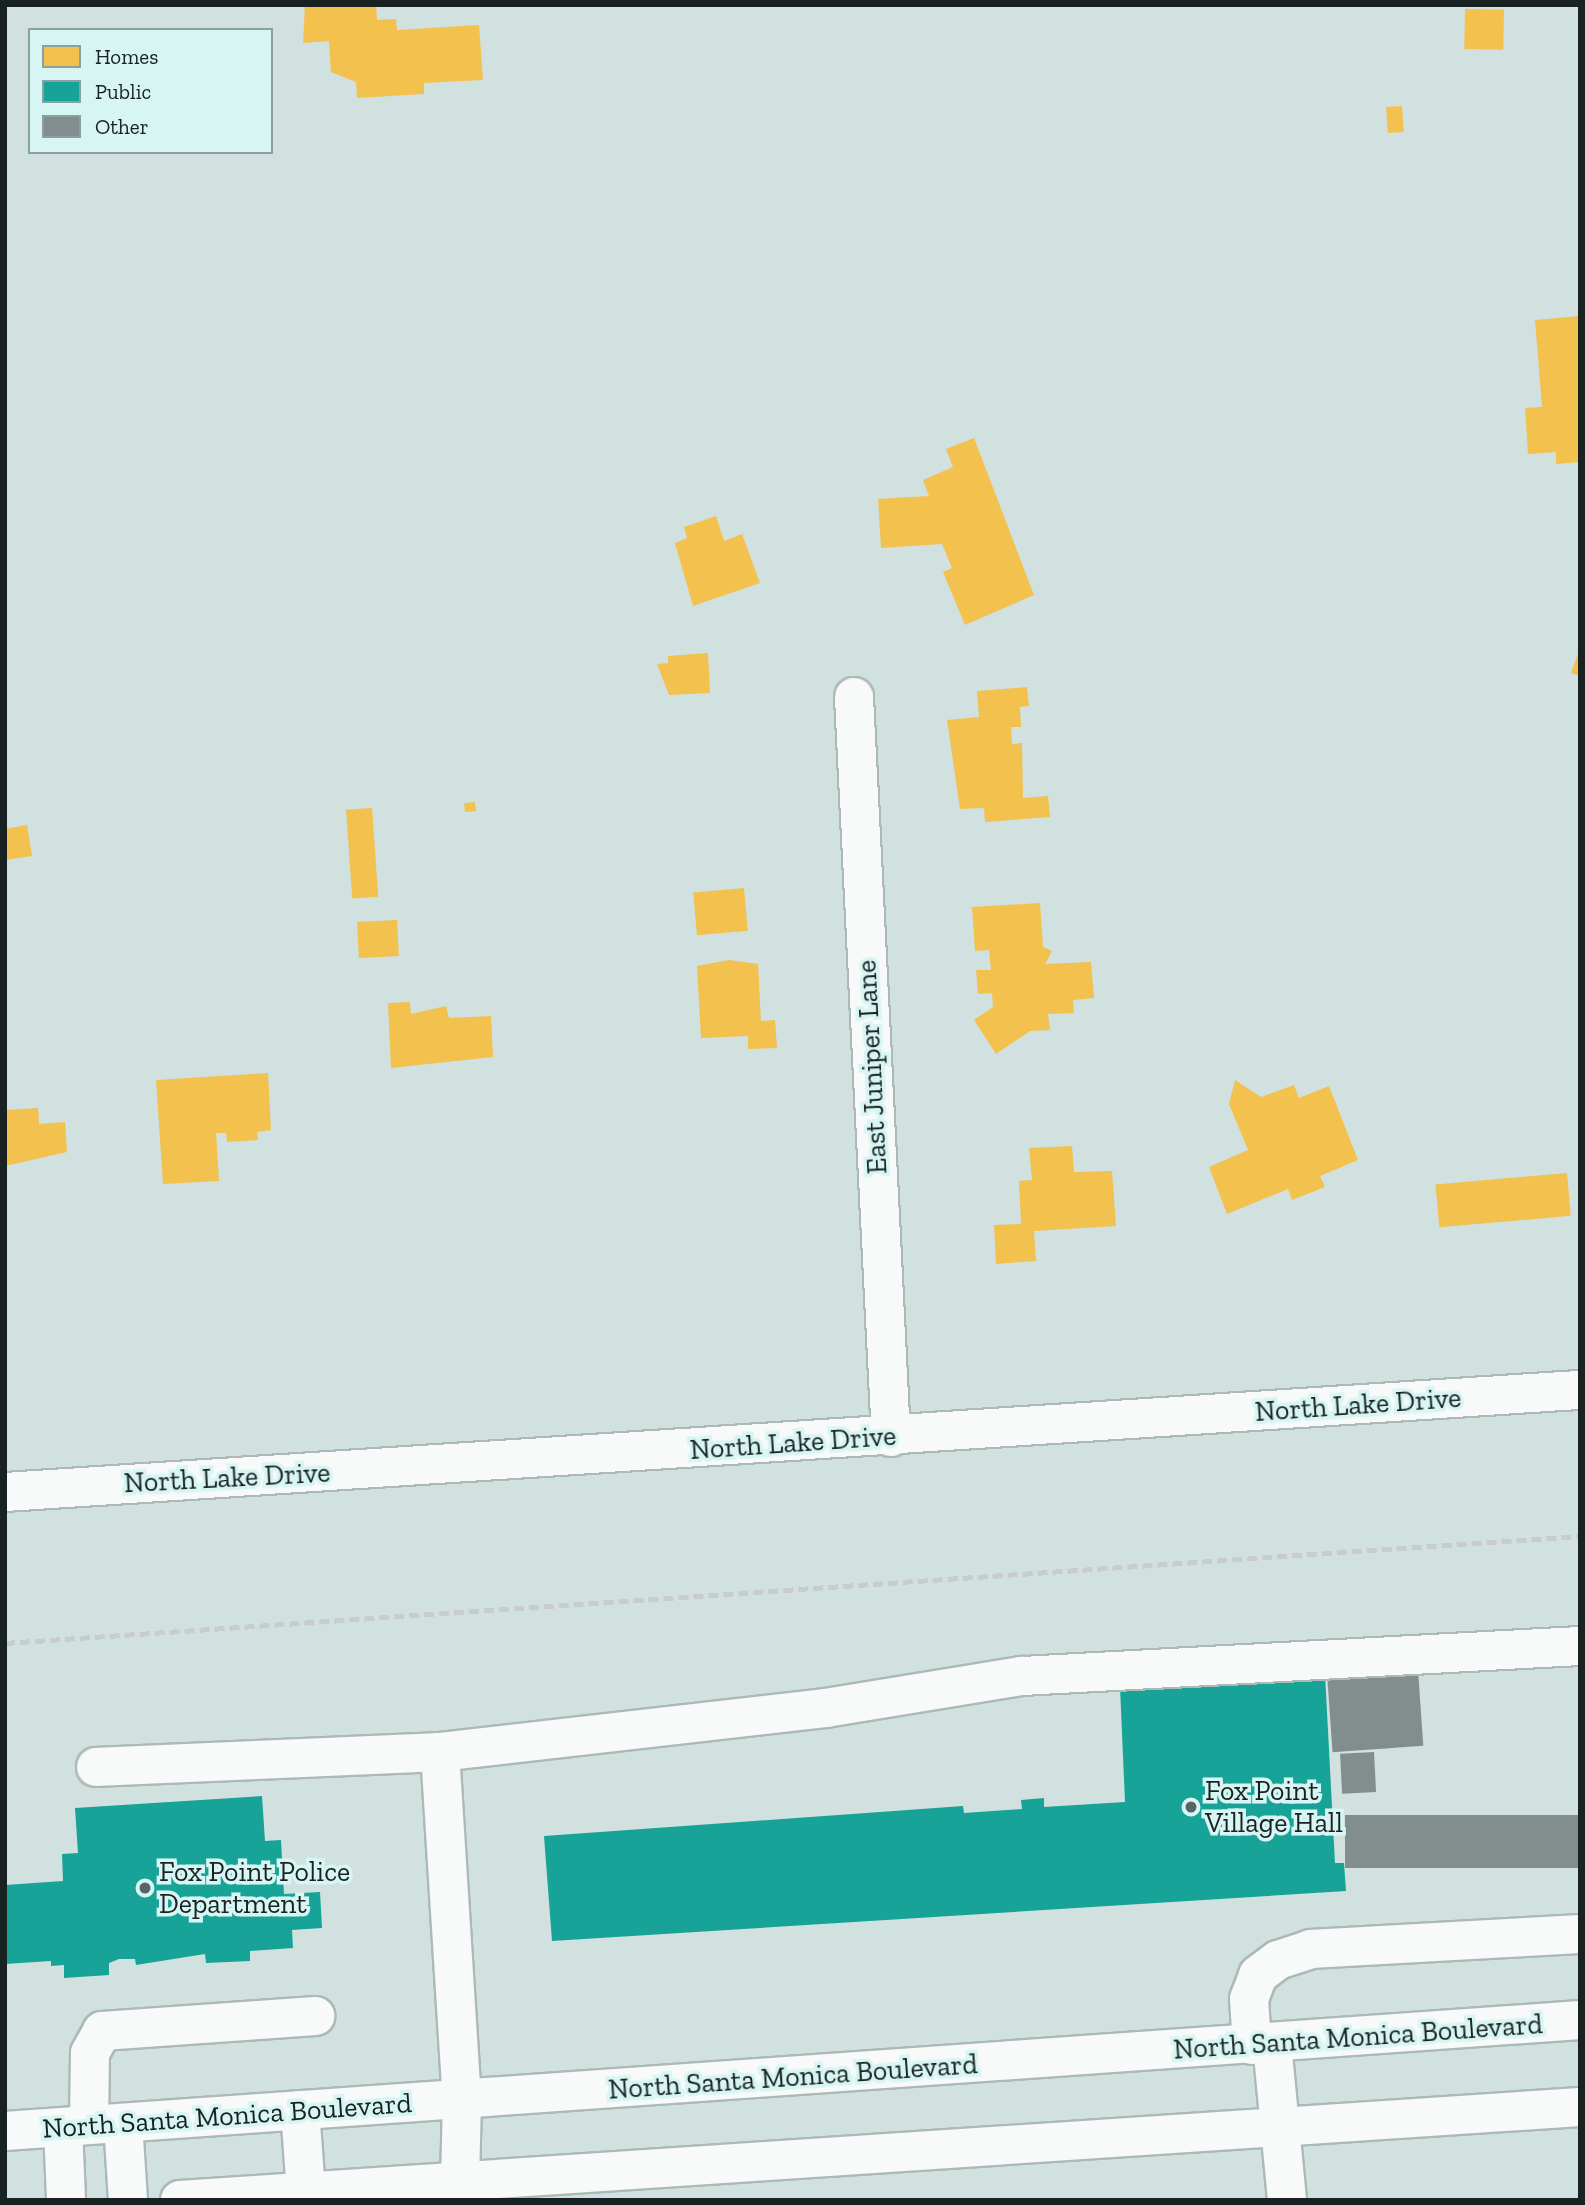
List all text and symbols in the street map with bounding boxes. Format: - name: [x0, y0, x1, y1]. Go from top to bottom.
- legend: [28, 28, 273, 154]
- text: Homes: [95, 44, 158, 69]
- text: Public: [95, 79, 151, 104]
- text: Other: [95, 114, 149, 139]
- street label: East Juniper Lane: [850, 959, 894, 1175]
- street label: North Lake Drive: [1254, 1381, 1462, 1429]
- street label: North Lake Drive: [689, 1419, 897, 1467]
- street label: North Lake Drive: [123, 1456, 331, 1500]
- place label: Fox Point Village Hall: [1205, 1774, 1343, 1840]
- marker: Fox Point Village Hall: [1183, 1799, 1199, 1815]
- place label: Fox Point Police Department: [159, 1855, 350, 1921]
- marker: Fox Point Police Department: [137, 1880, 153, 1896]
- street label: North Santa Monica Boulevard: [1172, 2007, 1544, 2067]
- street label: North Santa Monica Boulevard: [607, 2047, 979, 2107]
- street label: North Santa Monica Boulevard: [41, 2086, 413, 2146]

